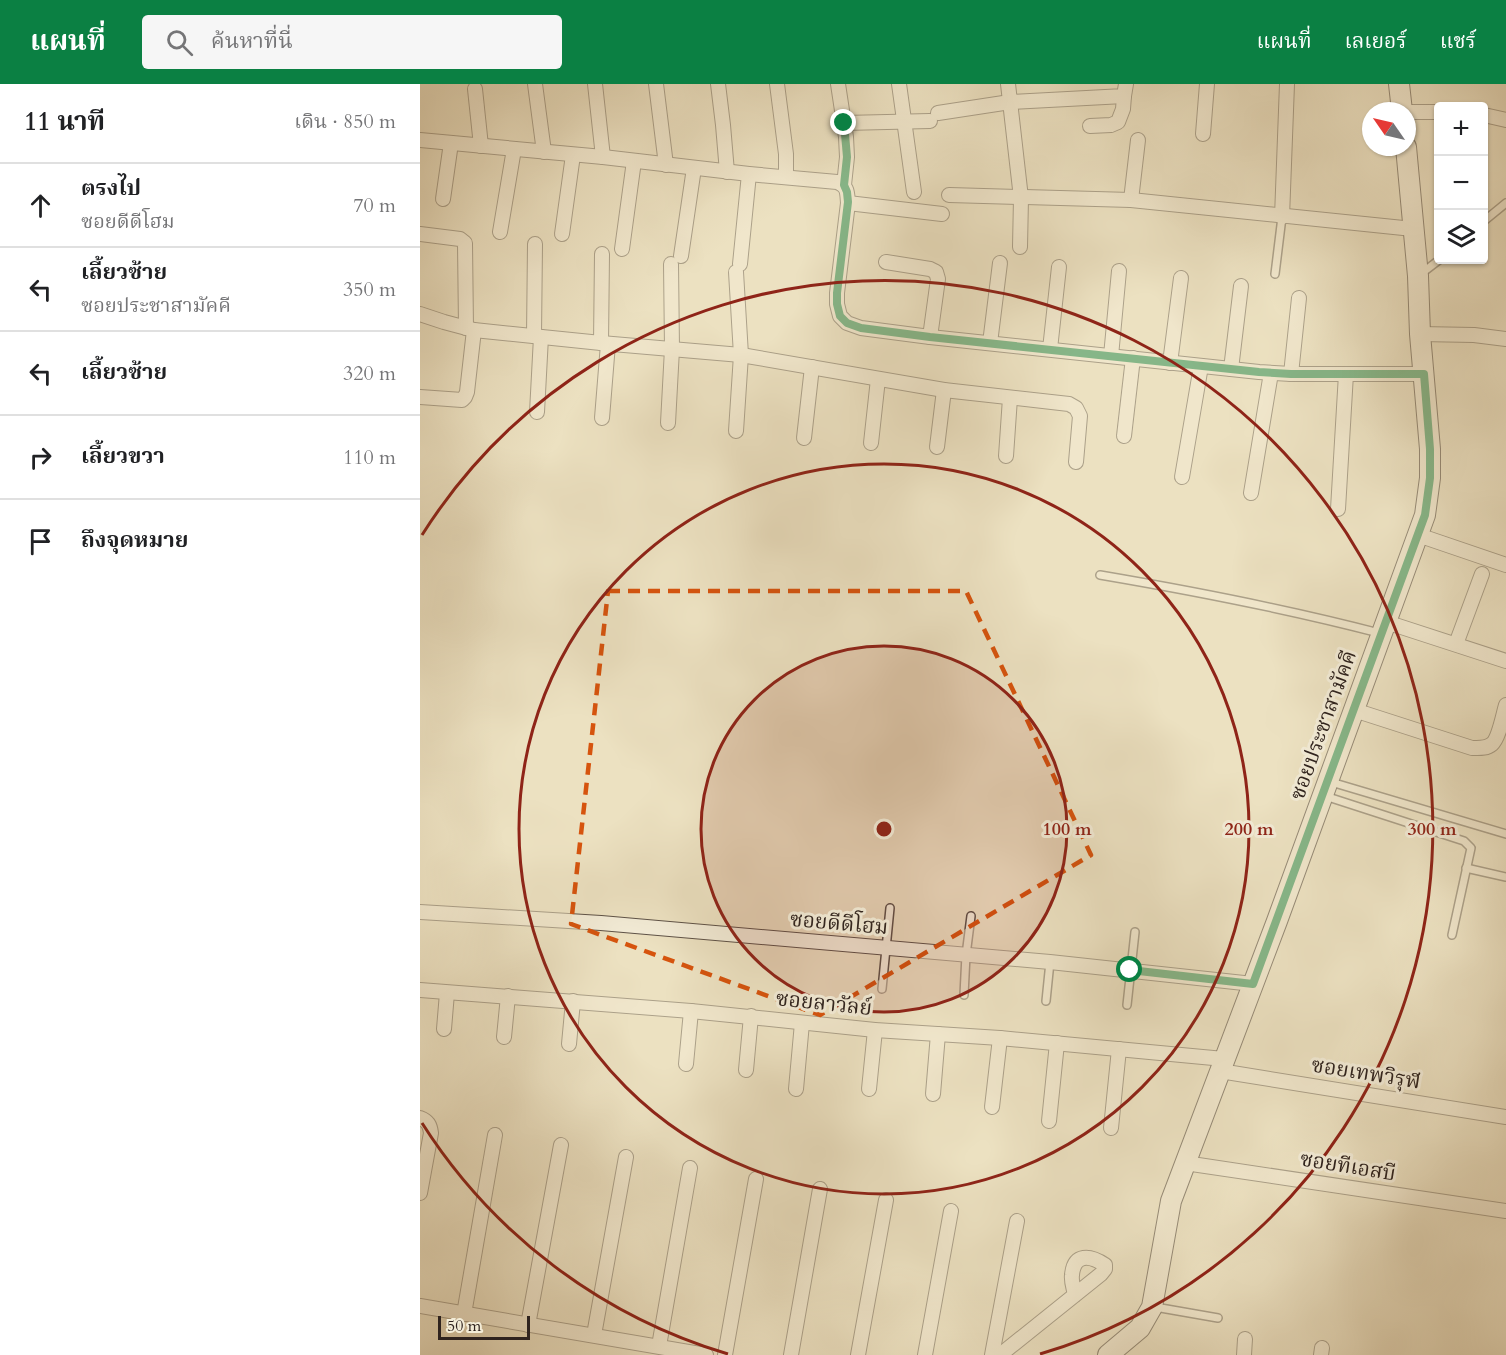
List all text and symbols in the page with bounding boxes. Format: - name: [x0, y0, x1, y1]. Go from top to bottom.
- search box: [142, 15, 562, 69]
- text: แผนที่: [30, 22, 106, 60]
- icon: search: [163, 26, 196, 59]
- text: ค้นหาที่นี่: [211, 26, 293, 56]
- text: แผนที่: [1257, 27, 1312, 56]
- text: เลเยอร์: [1345, 27, 1407, 56]
- text: แชร์: [1440, 27, 1476, 56]
- north arrow: [1362, 102, 1416, 156]
- map controls: [1434, 102, 1488, 264]
- button: +: [1434, 102, 1488, 156]
- text: 11 นาที: [24, 104, 105, 139]
- text: เดิน · 850 m: [294, 108, 396, 135]
- route end: [830, 109, 856, 135]
- button: −: [1434, 156, 1488, 210]
- text: ตรงไป: [81, 173, 141, 203]
- icon: ahead: [24, 189, 57, 222]
- text: 70 m: [353, 192, 396, 219]
- text: ซอยดีดีโฮม: [81, 208, 175, 235]
- button: layers: [1434, 210, 1488, 264]
- text: เลี้ยวซ้าย: [81, 257, 167, 287]
- icon: left: [24, 273, 57, 306]
- text: 350 m: [343, 276, 396, 303]
- text: ซอยประชาสามัคคี: [81, 292, 231, 319]
- icon: left: [24, 357, 57, 390]
- text: เลี้ยวซ้าย: [81, 357, 167, 387]
- text: 320 m: [343, 360, 396, 387]
- icon: right: [24, 441, 57, 474]
- text: เลี้ยวขวา: [81, 441, 165, 471]
- text: 110 m: [343, 444, 396, 471]
- icon: arrive: [24, 525, 57, 558]
- text: ถึงจุดหมาย: [81, 525, 188, 555]
- street label: ซอยประชาสามัคคี: [1283, 646, 1364, 804]
- text: 100 m: [1042, 817, 1092, 842]
- text: 200 m: [1224, 817, 1274, 842]
- text: 300 m: [1407, 817, 1457, 842]
- centre of rings: [874, 819, 894, 839]
- street label: ซอยดีดีโฮม: [789, 904, 889, 942]
- route start: [1116, 956, 1142, 982]
- street label: ซอยลาวัลย์: [774, 984, 874, 1023]
- street label: ซอยเทพวิรุฬ: [1309, 1051, 1422, 1096]
- street label: ซอยทีเอสบี: [1298, 1145, 1398, 1188]
- scale bar: [438, 1313, 530, 1340]
- text: 50 m: [447, 1315, 481, 1337]

